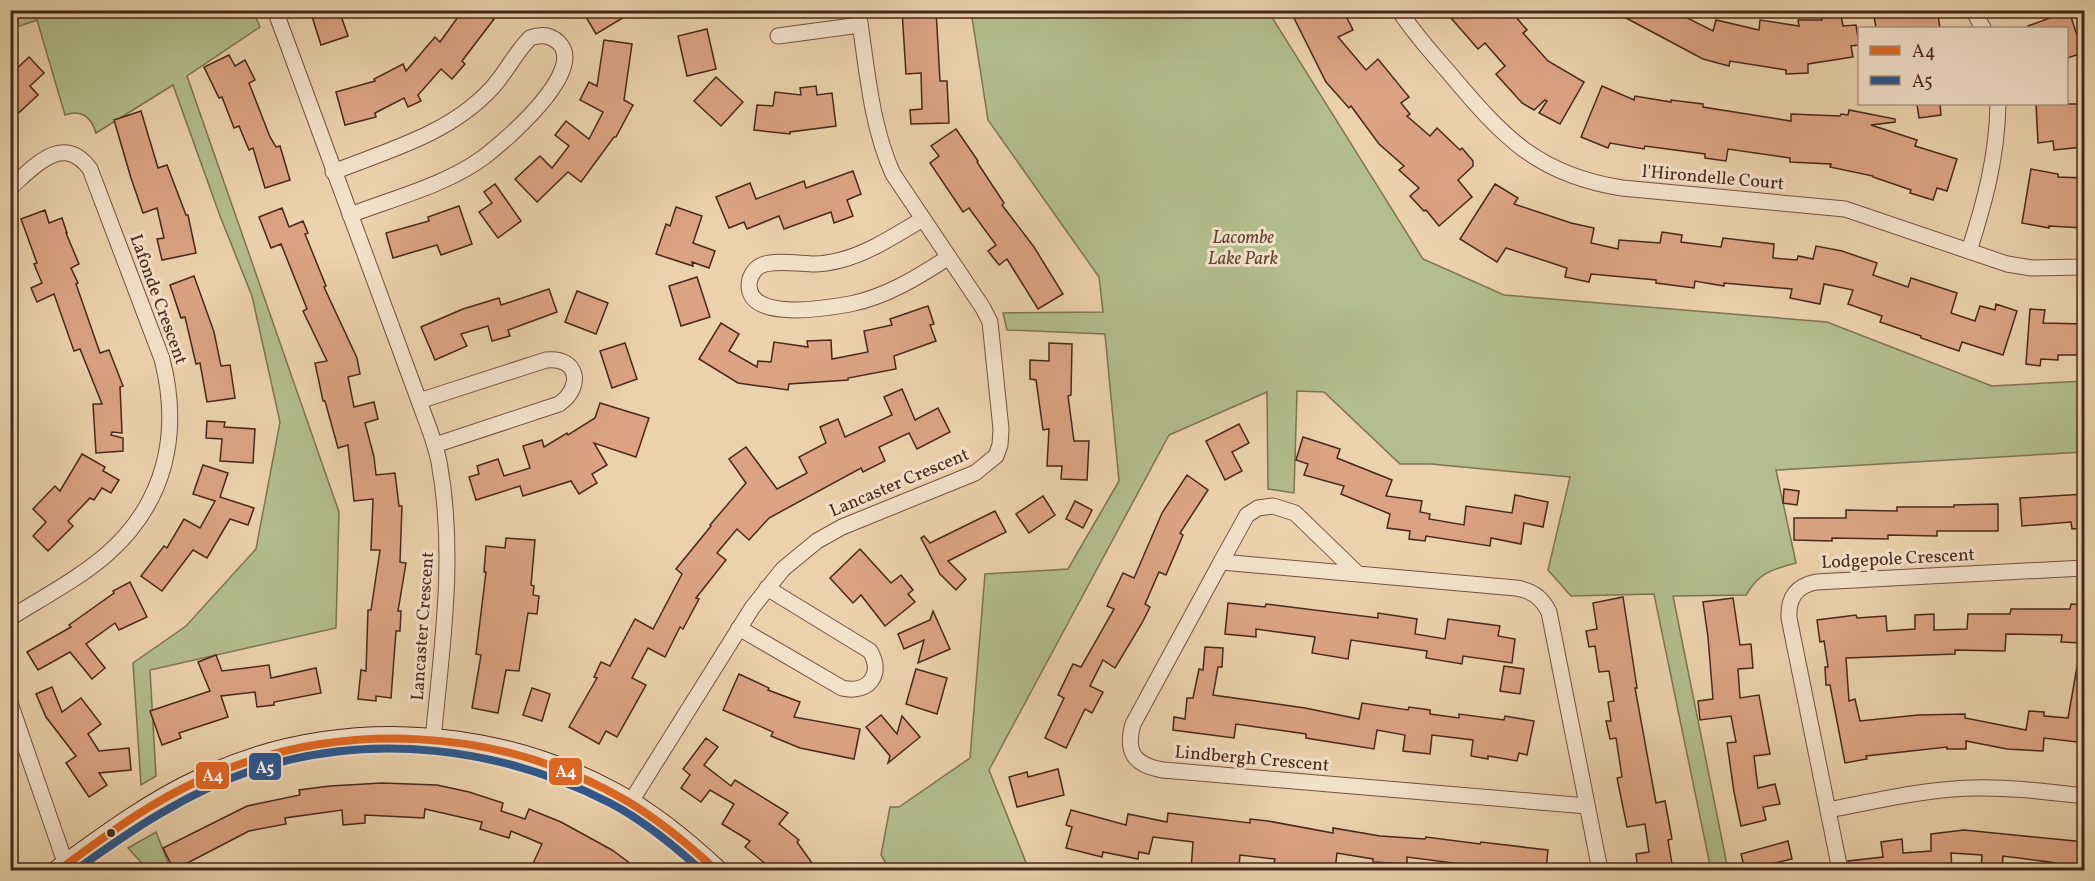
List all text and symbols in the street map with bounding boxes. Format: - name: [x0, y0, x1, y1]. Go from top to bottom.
- legend: [1858, 27, 2068, 105]
- text: A4: [1912, 40, 1935, 65]
- text: A5: [1912, 70, 1933, 95]
- street label: l'Hirondelle Court: [1641, 160, 1785, 197]
- park label: Lacombe Lake Park: [1208, 226, 1278, 272]
- street label: Lafonde Crescent: [122, 231, 193, 368]
- street label: Lancaster Crescent: [826, 443, 973, 524]
- street label: Lodgepole Crescent: [1821, 543, 1976, 576]
- street label: Lancaster Crescent: [406, 551, 441, 702]
- street label: Lindbergh Crescent: [1174, 740, 1330, 779]
- line badge: A5: [248, 752, 282, 781]
- line badge: A4: [548, 757, 583, 786]
- text: A5: [256, 758, 275, 780]
- line badge: A4: [195, 761, 230, 790]
- text: A4: [555, 762, 577, 784]
- text: A4: [202, 766, 224, 788]
- unlabelled marker: [105, 827, 117, 839]

